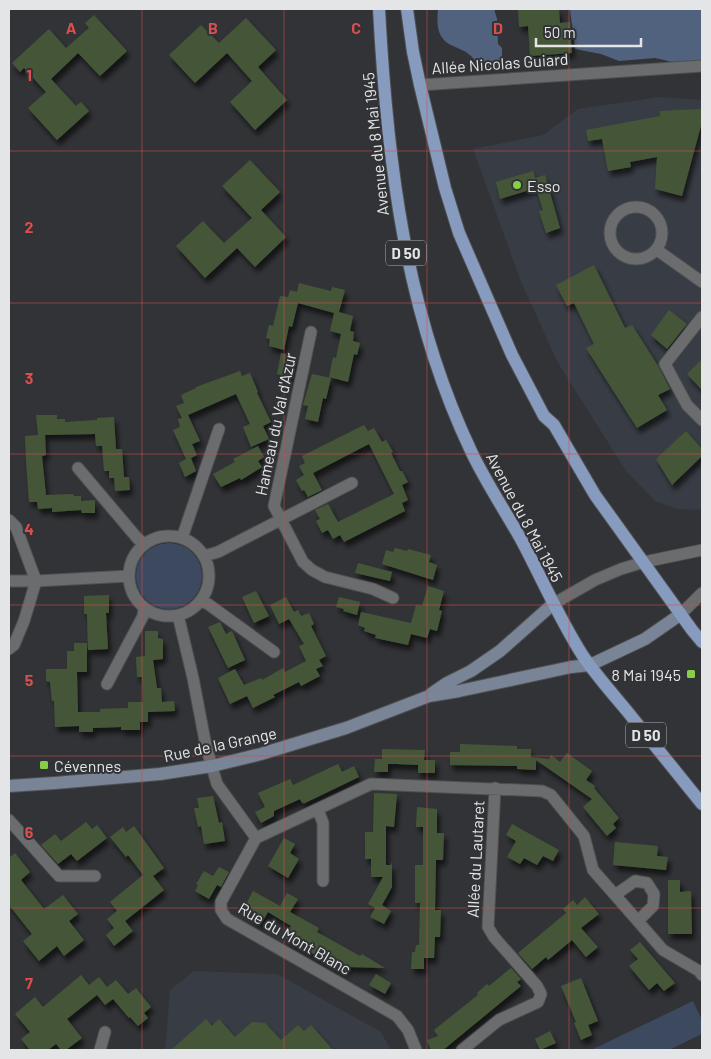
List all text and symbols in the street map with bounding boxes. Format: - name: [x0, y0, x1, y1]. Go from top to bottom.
- scale bar: [536, 15, 641, 47]
- text: A: [66, 18, 77, 37]
- text: B: [208, 18, 218, 37]
- text: C: [351, 18, 361, 37]
- text: D: [493, 18, 503, 37]
- text: 50 m: [544, 23, 576, 41]
- street label: Allée Nicolas Guiard: [431, 49, 569, 77]
- text: 1: [26, 65, 32, 84]
- street label: Avenue du 8 Mai 1945: [358, 71, 392, 217]
- place label: Esso: [527, 176, 561, 195]
- marker: Esso: [511, 179, 523, 191]
- text: 2: [25, 217, 34, 236]
- road number: D 50: [386, 240, 426, 266]
- street label: Hameau du Val d'Azur: [251, 351, 299, 497]
- text: 3: [25, 368, 33, 387]
- street label: Avenue du 8 Mai 1945: [483, 449, 567, 585]
- text: 4: [24, 519, 34, 538]
- place label: 8 Mai 1945: [612, 665, 681, 684]
- marker: 8 Mai 1945: [685, 668, 697, 680]
- text: 5: [25, 670, 34, 689]
- road number: D 50: [626, 722, 666, 748]
- street label: Rue de la Grange: [162, 723, 278, 765]
- place label: Cévennes: [54, 756, 121, 775]
- marker: Cévennes: [38, 759, 50, 771]
- street label: Allée du Lautaret: [462, 800, 488, 918]
- text: 6: [25, 822, 34, 841]
- street label: Rue du Mont Blanc: [235, 898, 355, 978]
- text: 7: [25, 973, 33, 992]

